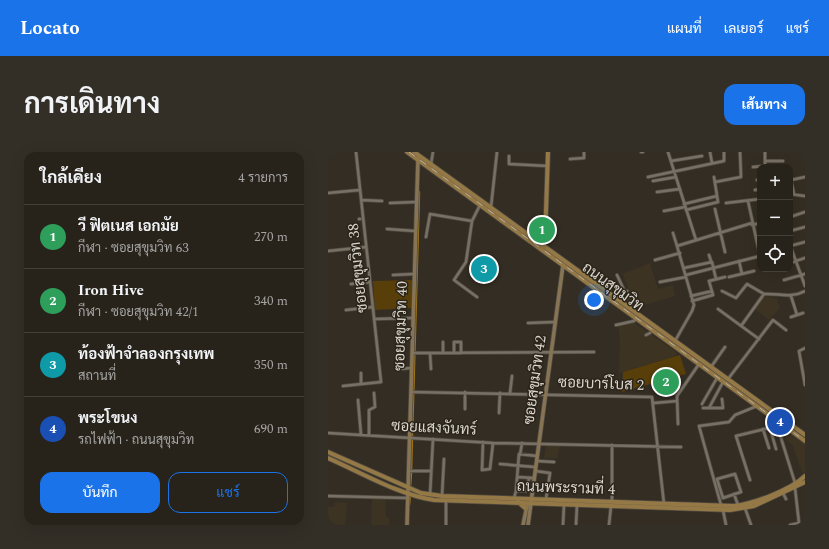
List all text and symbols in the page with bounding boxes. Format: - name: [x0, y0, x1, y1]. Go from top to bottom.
- text: Locato: [20, 14, 80, 43]
- text: แผนที่: [667, 18, 702, 39]
- text: เลเยอร์: [724, 18, 764, 39]
- text: แชร์: [786, 18, 809, 39]
- text: การเดินทาง: [24, 83, 160, 126]
- button: เส้นทาง: [724, 84, 805, 125]
- map controls: [757, 164, 793, 272]
- button: +: [757, 164, 793, 200]
- text: ใกล้เคียง: [40, 165, 102, 191]
- text: 4 รายการ: [238, 168, 288, 188]
- button: −: [757, 200, 793, 236]
- text: วี ฟิตเนส เอกมัย: [78, 215, 179, 238]
- pin: 1: [529, 215, 555, 245]
- street label: ซอยสุขุมวิท 38: [342, 222, 374, 314]
- text: 1: [49, 227, 57, 247]
- text: 270 m: [254, 227, 288, 247]
- button: locate: [757, 236, 793, 272]
- text: กีฬา · ซอยสุขุมวิท 63: [78, 238, 189, 258]
- pin: 3: [471, 254, 497, 284]
- street label: ถนนสุขุมวิท: [577, 256, 649, 318]
- text: Iron Hive: [78, 279, 144, 302]
- street label: ซอยสุขุมวิท 40: [388, 281, 414, 371]
- your location: [584, 290, 604, 310]
- text: 2: [49, 291, 57, 311]
- text: 340 m: [254, 291, 288, 311]
- text: กีฬา · ซอยสุขุมวิท 42/1: [78, 302, 198, 322]
- street label: ซอยสุขุมวิท 42: [517, 334, 553, 426]
- text: ท้องฟ้าจำลองกรุงเทพ: [78, 343, 214, 366]
- text: 3: [49, 355, 57, 375]
- text: 350 m: [254, 355, 288, 375]
- text: สถานที่: [78, 366, 116, 386]
- pin: 2: [653, 367, 679, 397]
- street label: ซอยบาร์โบส 2: [558, 371, 644, 397]
- text: พระโขนง: [78, 407, 137, 430]
- pin: 4: [767, 407, 793, 437]
- street label: ซอยแสงจันทร์: [391, 414, 477, 442]
- text: 4: [49, 419, 57, 439]
- text: 690 m: [254, 419, 288, 439]
- text: รถไฟฟ้า · ถนนสุขุมวิท: [78, 430, 194, 450]
- street label: ถนนพระรามที่ 4: [516, 471, 616, 501]
- button: บันทึก: [40, 472, 160, 513]
- button: แชร์: [168, 472, 288, 513]

